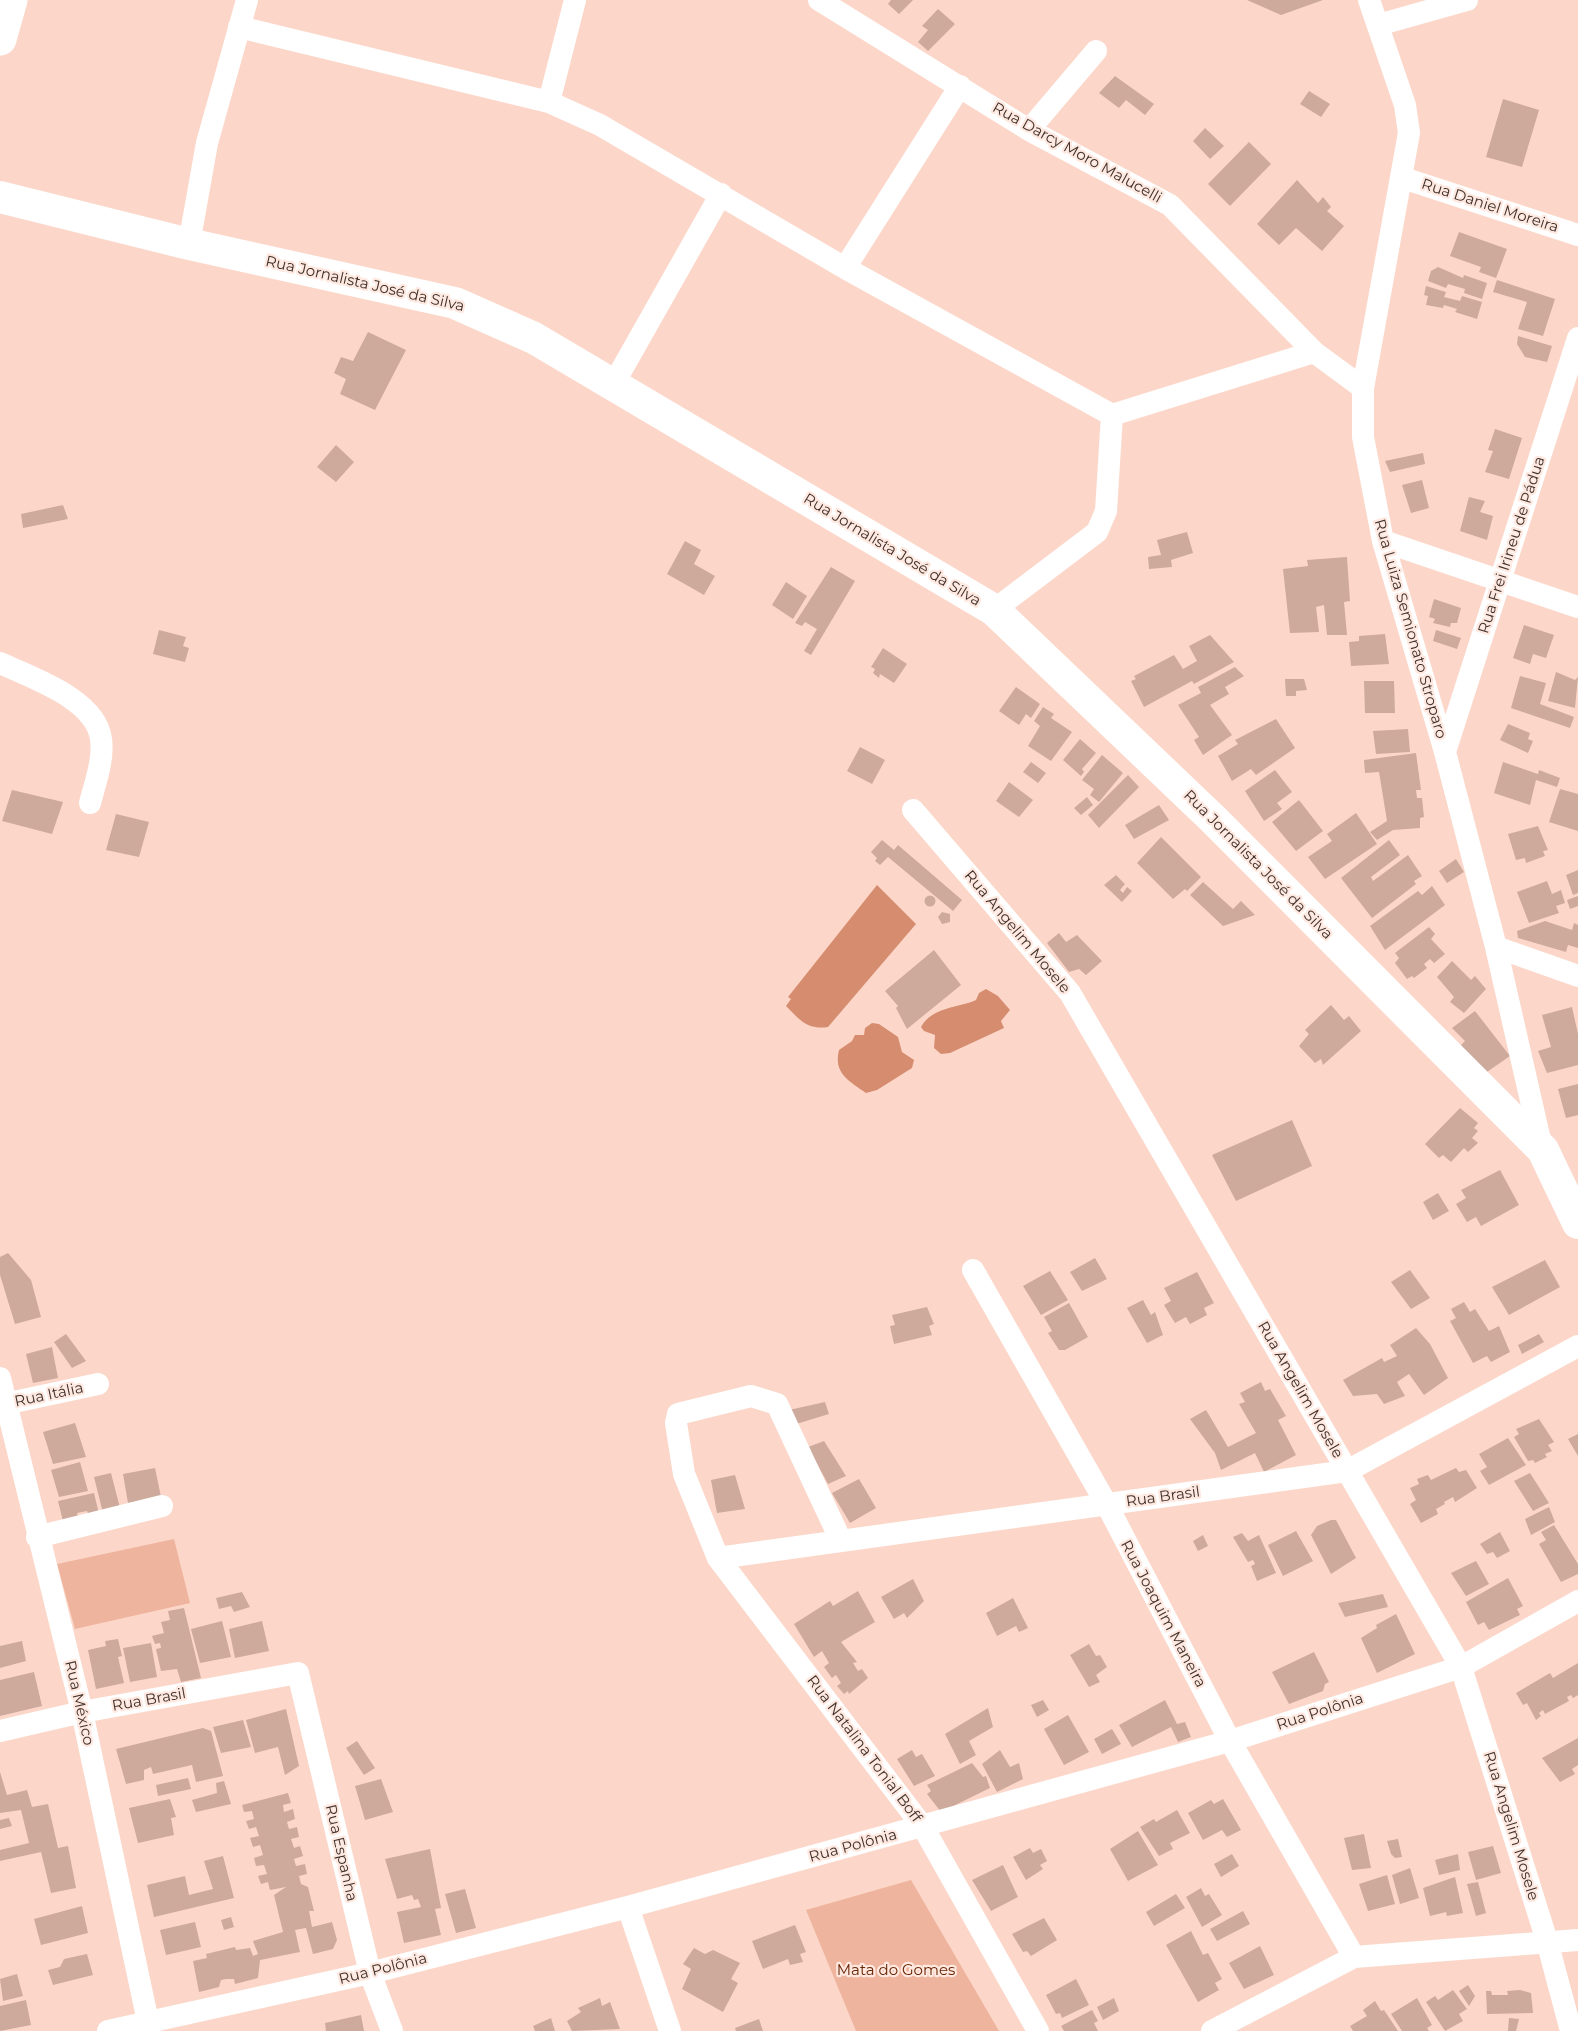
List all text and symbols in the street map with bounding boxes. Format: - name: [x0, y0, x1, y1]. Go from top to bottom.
- street label: Rua Darcy Moro Malucelli: [989, 99, 1165, 207]
- street label: Rua Daniel Moreira: [1419, 175, 1561, 237]
- street label: Rua Jornalista José da Silva: [264, 252, 466, 316]
- street label: Rua Frei Irineu de Pádua: [1475, 454, 1549, 636]
- street label: Rua Jornalista José da Silva: [800, 490, 984, 610]
- street label: Rua Luiza Semionato Stroparo: [1370, 517, 1450, 741]
- street label: Rua Jornalista José da Silva: [1180, 787, 1336, 943]
- street label: Rua Angelim Mosele: [960, 867, 1074, 997]
- street label: Rua Angelim Mosele: [1253, 1318, 1347, 1462]
- street label: Rua Itália: [13, 1379, 85, 1411]
- street label: Rua Brasil: [1125, 1483, 1201, 1511]
- street label: Rua Joaquim Maneira: [1117, 1537, 1209, 1691]
- street label: Rua México: [60, 1659, 98, 1747]
- street label: Rua Natalina Tonial Boff: [803, 1672, 925, 1826]
- street label: Rua Brasil: [111, 1685, 187, 1715]
- street label: Rua Polônia: [1274, 1690, 1366, 1734]
- street label: Rua Angelim Mosele: [1480, 1749, 1542, 1903]
- street label: Rua Espanha: [321, 1803, 361, 1903]
- street label: Rua Polônia: [807, 1826, 899, 1866]
- street label: Rua Polônia: [337, 1949, 429, 1989]
- park label: Mata do Gomes: [837, 1962, 955, 1980]

